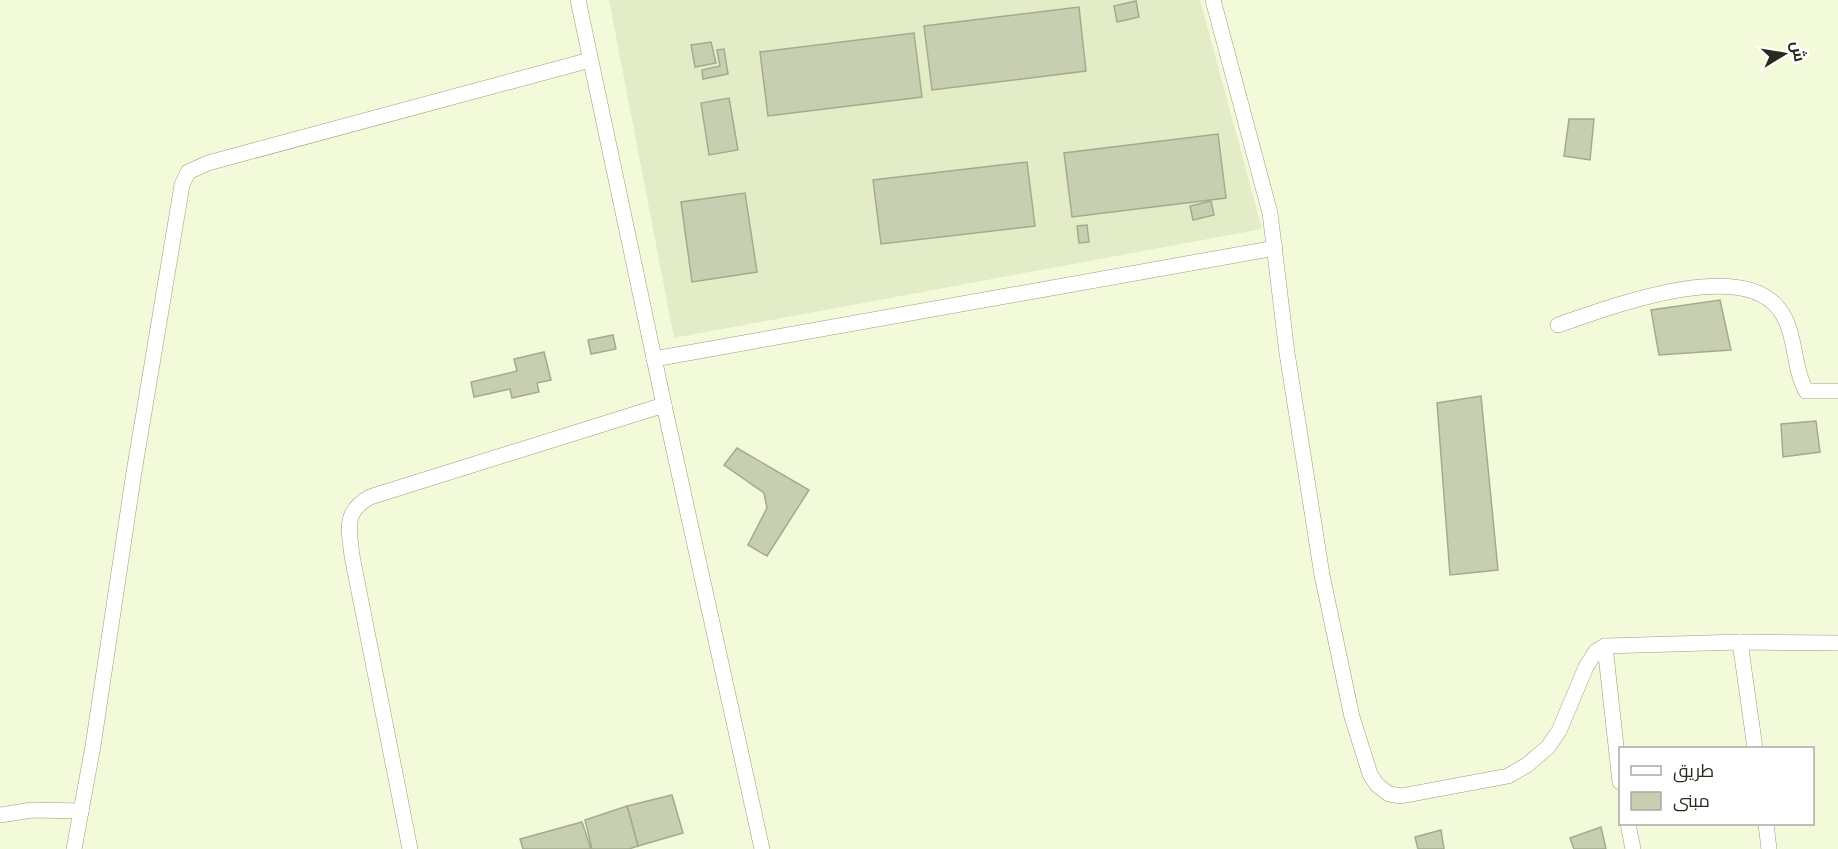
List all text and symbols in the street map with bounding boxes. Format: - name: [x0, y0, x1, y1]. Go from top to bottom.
- north arrow: [1754, 24, 1814, 84]
- text: ش: [1787, 39, 1810, 63]
- legend: [1619, 747, 1814, 825]
- text: طريق: [1673, 759, 1714, 783]
- text: مبنى: [1673, 789, 1710, 812]

